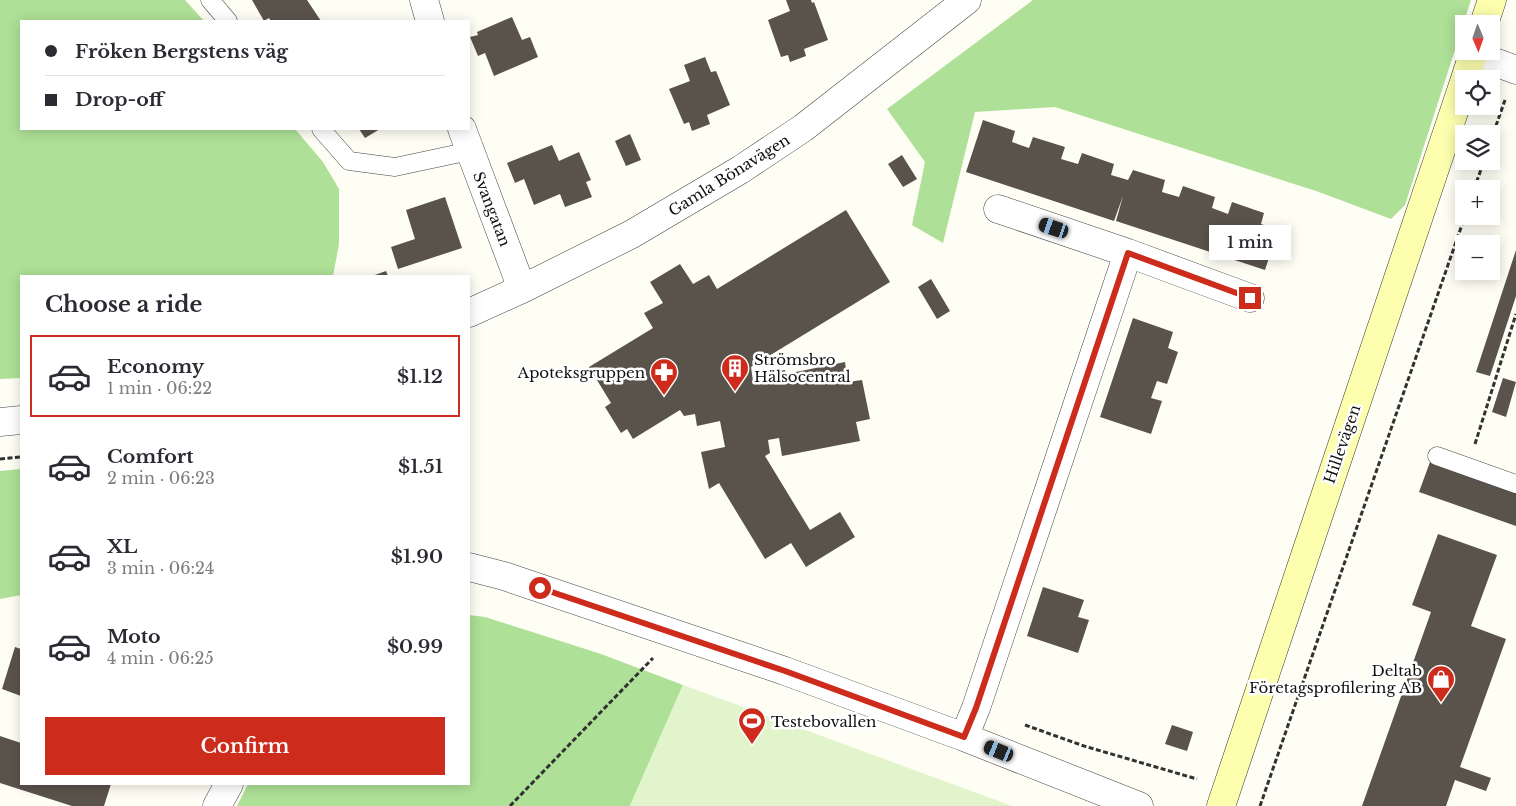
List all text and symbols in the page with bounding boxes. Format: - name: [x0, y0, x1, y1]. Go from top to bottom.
- north arrow: [1455, 15, 1500, 60]
- map controls: [1455, 15, 1500, 280]
- text: Fröken Bergstens väg: [75, 40, 288, 63]
- button: locate: [1455, 70, 1500, 115]
- text: Drop-off: [75, 88, 164, 111]
- button: layers: [1455, 125, 1500, 170]
- street label: Gamla Bönavägen: [665, 130, 793, 220]
- street label: Svangatan: [469, 169, 515, 249]
- button: +: [1455, 180, 1500, 225]
- car: [1037, 216, 1070, 240]
- callout: 1 min: [1209, 226, 1291, 260]
- text: 1 min: [1227, 232, 1273, 252]
- button: −: [1455, 235, 1500, 280]
- route end: [1239, 287, 1261, 309]
- text: Choose a ride: [45, 291, 202, 318]
- place label: Strömsbro Hälsocentral: [754, 350, 851, 386]
- building icon: Strömsbro Hälsocentral: [720, 353, 750, 392]
- icon: car: [47, 354, 92, 399]
- text: Economy: [107, 355, 204, 378]
- pharmacy icon: Apoteksgruppen: [649, 357, 679, 396]
- place label: Apoteksgruppen: [517, 363, 645, 382]
- text: $1.12: [397, 365, 443, 388]
- text: 1 min · 06:22: [107, 378, 212, 398]
- street label: Hillevägen: [1320, 402, 1364, 486]
- icon: car: [47, 444, 92, 489]
- text: Comfort: [107, 445, 194, 468]
- text: $1.51: [398, 455, 443, 478]
- text: 2 min · 06:23: [107, 468, 215, 488]
- icon: car: [47, 534, 92, 579]
- text: XL: [107, 535, 137, 558]
- text: $1.90: [391, 545, 443, 568]
- text: 3 min · 06:24: [107, 558, 214, 578]
- route start: [529, 577, 551, 599]
- icon: car: [47, 624, 92, 669]
- text: Moto: [107, 625, 161, 648]
- text: $0.99: [387, 635, 443, 658]
- text: 4 min · 06:25: [107, 648, 214, 668]
- place label: Deltab Företagsprofilering AB: [1249, 661, 1422, 697]
- shop icon: Deltab Företagsprofilering AB: [1426, 664, 1456, 703]
- sports icon: Testebovallen: [737, 706, 767, 745]
- place label: Testebovallen: [771, 712, 876, 731]
- button: Confirm: [45, 717, 445, 775]
- car: [982, 738, 1015, 764]

